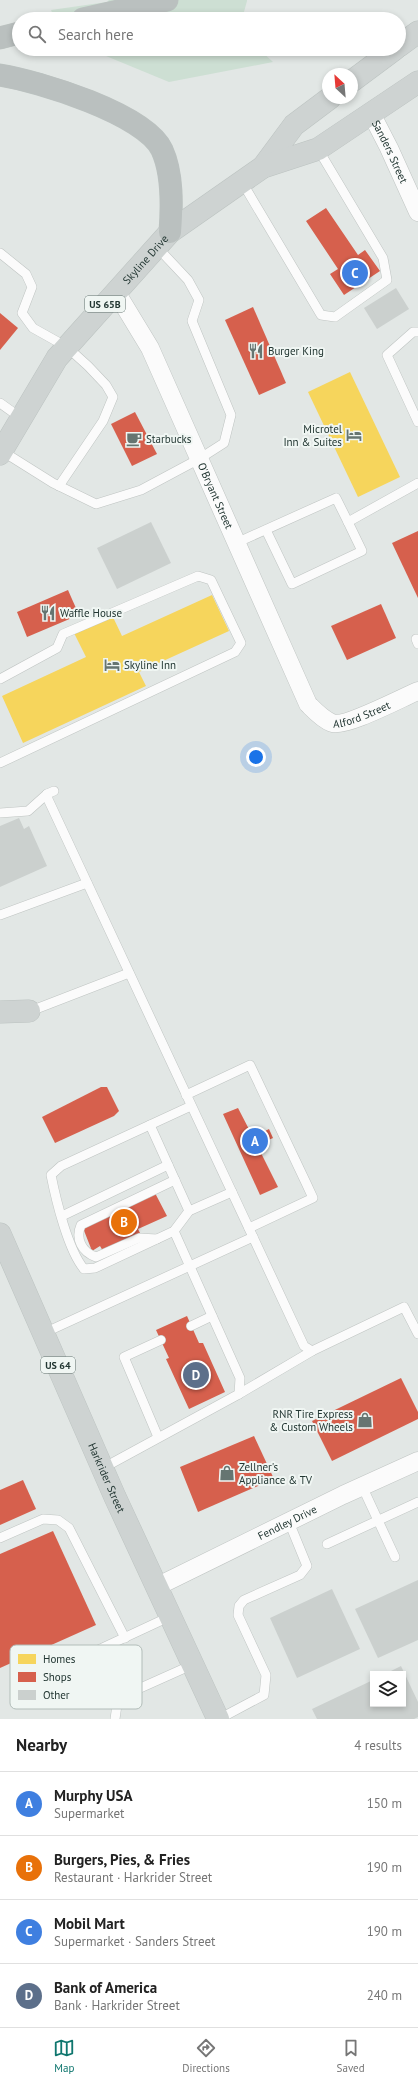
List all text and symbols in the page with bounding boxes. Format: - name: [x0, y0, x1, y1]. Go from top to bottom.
- search box: [12, 12, 406, 56]
- icon: search: [26, 23, 48, 45]
- text: Search here: [58, 25, 134, 44]
- north arrow: [322, 68, 358, 104]
- street label: Sanders Street: [369, 118, 411, 186]
- street label: Skyline Drive: [120, 232, 171, 287]
- pin: C: [342, 258, 368, 288]
- road number: US 65B: [85, 296, 125, 312]
- restaurant icon: Burger King: [247, 342, 265, 360]
- place label: Burger King: [268, 344, 324, 358]
- place label: Microtel Inn & Suites: [283, 422, 343, 449]
- hotel icon: Microtel Inn & Suites: [345, 426, 363, 444]
- cafe icon: Starbucks: [125, 430, 143, 448]
- place label: Starbucks: [146, 432, 192, 446]
- street label: O'Bryant Street: [195, 460, 236, 531]
- restaurant icon: Waffle House: [39, 604, 57, 622]
- place label: Waffle House: [60, 606, 122, 620]
- hotel icon: Skyline Inn: [103, 656, 121, 674]
- place label: Skyline Inn: [124, 658, 176, 672]
- street label: Alford Street: [333, 698, 393, 731]
- your location: [246, 747, 266, 767]
- pin: A: [242, 1126, 268, 1156]
- pin: B: [111, 1207, 137, 1237]
- road number: US 64: [41, 1357, 75, 1373]
- pin: D: [183, 1360, 209, 1390]
- place label: RNR Tire Express & Custom Wheels: [269, 1407, 353, 1434]
- shop icon: RNR Tire Express & Custom Wheels: [356, 1411, 374, 1429]
- street label: Harkrider Street: [85, 1441, 128, 1515]
- place label: Zellner's Appliance & TV: [239, 1460, 313, 1487]
- shop icon: Zellner's Appliance & TV: [218, 1464, 236, 1482]
- street label: Fendley Drive: [255, 1502, 319, 1543]
- legend: [10, 1645, 142, 1709]
- text: Homes: [43, 1652, 76, 1666]
- text: Shops: [43, 1670, 72, 1684]
- map controls: [370, 1671, 406, 1707]
- button: layers: [370, 1671, 406, 1707]
- text: Other: [43, 1688, 70, 1702]
- text: Nearby: [16, 1734, 67, 1756]
- text: 4 results: [354, 1737, 402, 1754]
- text: Murphy USA: [54, 1786, 132, 1805]
- text: A: [25, 1795, 33, 1812]
- text: 150 m: [367, 1795, 402, 1812]
- text: Supermarket: [54, 1805, 124, 1822]
- text: Burgers, Pies, & Fries: [54, 1850, 190, 1869]
- text: B: [25, 1859, 33, 1876]
- text: 190 m: [367, 1859, 402, 1876]
- text: Restaurant · Harkrider Street: [54, 1869, 212, 1886]
- text: Mobil Mart: [54, 1914, 125, 1933]
- text: C: [25, 1923, 33, 1940]
- text: 190 m: [367, 1923, 402, 1940]
- text: Supermarket · Sanders Street: [54, 1933, 216, 1950]
- text: Bank of America: [54, 1978, 157, 1997]
- text: D: [25, 1987, 33, 2004]
- text: 240 m: [367, 1987, 402, 2004]
- text: Bank · Harkrider Street: [54, 1997, 180, 2014]
- tab: Map: [53, 2037, 75, 2075]
- tab: Directions: [182, 2037, 230, 2075]
- tab: Saved: [337, 2037, 365, 2075]

